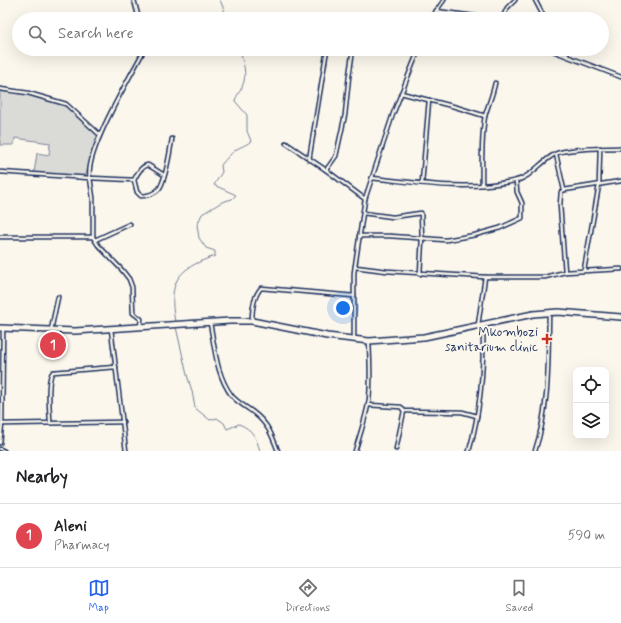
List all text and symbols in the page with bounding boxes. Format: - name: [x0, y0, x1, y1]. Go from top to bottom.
- search box: [12, 12, 609, 56]
- icon: search: [26, 23, 48, 45]
- text: Search here: [58, 24, 134, 44]
- your location: [333, 298, 353, 318]
- place label: Mkombozi sanitarium clinic: [445, 324, 538, 356]
- pin: 1: [40, 330, 66, 360]
- marker: Mkombozi sanitarium clinic: [541, 333, 553, 345]
- map controls: [573, 367, 609, 439]
- button: locate: [573, 367, 609, 403]
- button: layers: [573, 403, 609, 439]
- text: Nearby: [16, 466, 68, 488]
- text: Aleni: [54, 517, 87, 537]
- text: 1: [26, 527, 32, 544]
- text: 590 m: [568, 527, 605, 544]
- text: Pharmacy: [54, 537, 110, 554]
- tab: Map: [88, 577, 110, 615]
- tab: Directions: [285, 577, 330, 615]
- tab: Saved: [506, 577, 533, 615]

